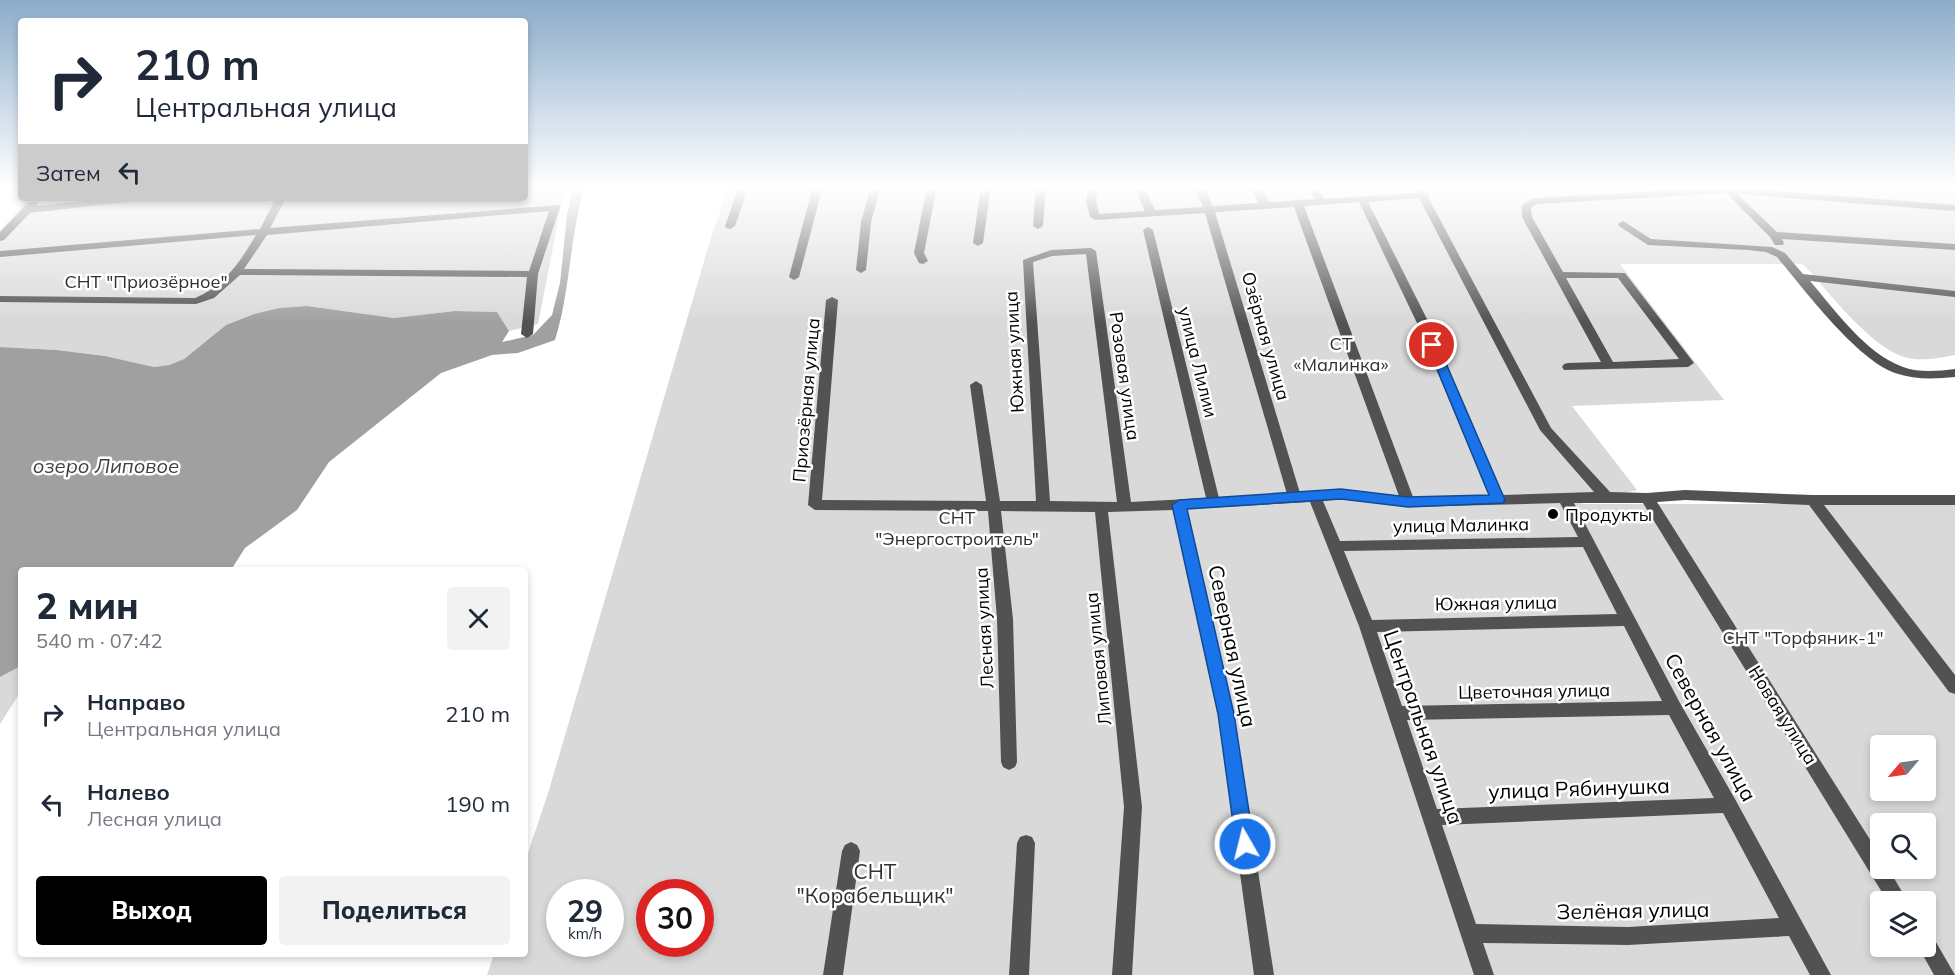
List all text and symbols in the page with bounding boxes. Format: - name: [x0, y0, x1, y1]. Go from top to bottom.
- text: 210 m: [135, 38, 260, 91]
- icon: right: [36, 42, 114, 120]
- text: Центральная улица: [135, 90, 397, 124]
- icon: left: [113, 156, 146, 189]
- text: Затем: [36, 159, 101, 187]
- street label: Озёрная улица: [1237, 269, 1295, 403]
- park label: СНТ "Приозёрное": [65, 270, 228, 293]
- street label: Южная улица: [999, 290, 1029, 414]
- street label: улица Лилии: [1173, 304, 1223, 420]
- street label: Розовая улица: [1105, 310, 1145, 442]
- street label: Приозёрная улица: [787, 317, 825, 483]
- pin: [1406, 319, 1457, 370]
- icon: arrive: [1415, 328, 1448, 361]
- park label: CТ «Малинка»: [1293, 332, 1389, 376]
- water label: озеро Липовое: [33, 453, 179, 478]
- place label: Продукты: [1565, 503, 1652, 526]
- park label: СНТ "Энергостроитель": [875, 506, 1039, 550]
- marker: Продукты: [1546, 507, 1560, 521]
- street label: улица Малинка: [1393, 512, 1529, 538]
- street label: Северная улица: [1203, 562, 1263, 730]
- street label: Лесная улица: [969, 567, 999, 689]
- text: 2 мин: [36, 583, 139, 628]
- button: close: [447, 587, 510, 650]
- street label: Южная улица: [1435, 590, 1557, 616]
- street label: Липовая улица: [1080, 591, 1116, 727]
- street label: Центральная улица: [1379, 626, 1469, 828]
- park label: СНТ "Торфяник-1": [1723, 626, 1883, 649]
- text: 540 m · 07:42: [36, 628, 162, 653]
- street label: Северная улица: [1660, 648, 1762, 806]
- street label: Новая улица: [1743, 661, 1823, 769]
- street label: Цветочная улица: [1458, 678, 1610, 704]
- text: Направо: [87, 688, 185, 716]
- icon: right: [36, 698, 69, 731]
- text: 210 m: [445, 700, 510, 728]
- text: Центральная улица: [87, 716, 281, 741]
- north arrow: [1870, 735, 1936, 801]
- map controls: [1870, 735, 1936, 957]
- street label: улица Рябинушка: [1488, 772, 1670, 804]
- text: Налево: [87, 778, 170, 806]
- icon: left: [36, 788, 69, 821]
- text: 190 m: [445, 790, 510, 818]
- text: Лесная улица: [87, 806, 222, 831]
- position arrow: [1213, 812, 1277, 876]
- button: search: [1870, 813, 1936, 879]
- park label: СНТ "Корабельщик": [796, 858, 954, 908]
- button: Выход: [36, 876, 267, 945]
- button: Поделиться: [279, 876, 510, 945]
- speed limit sign: 30: [636, 879, 714, 957]
- button: layers: [1870, 891, 1936, 957]
- text: 29: [567, 892, 603, 930]
- street label: Зелёная улица: [1556, 896, 1710, 924]
- text: km/h: [568, 924, 602, 943]

